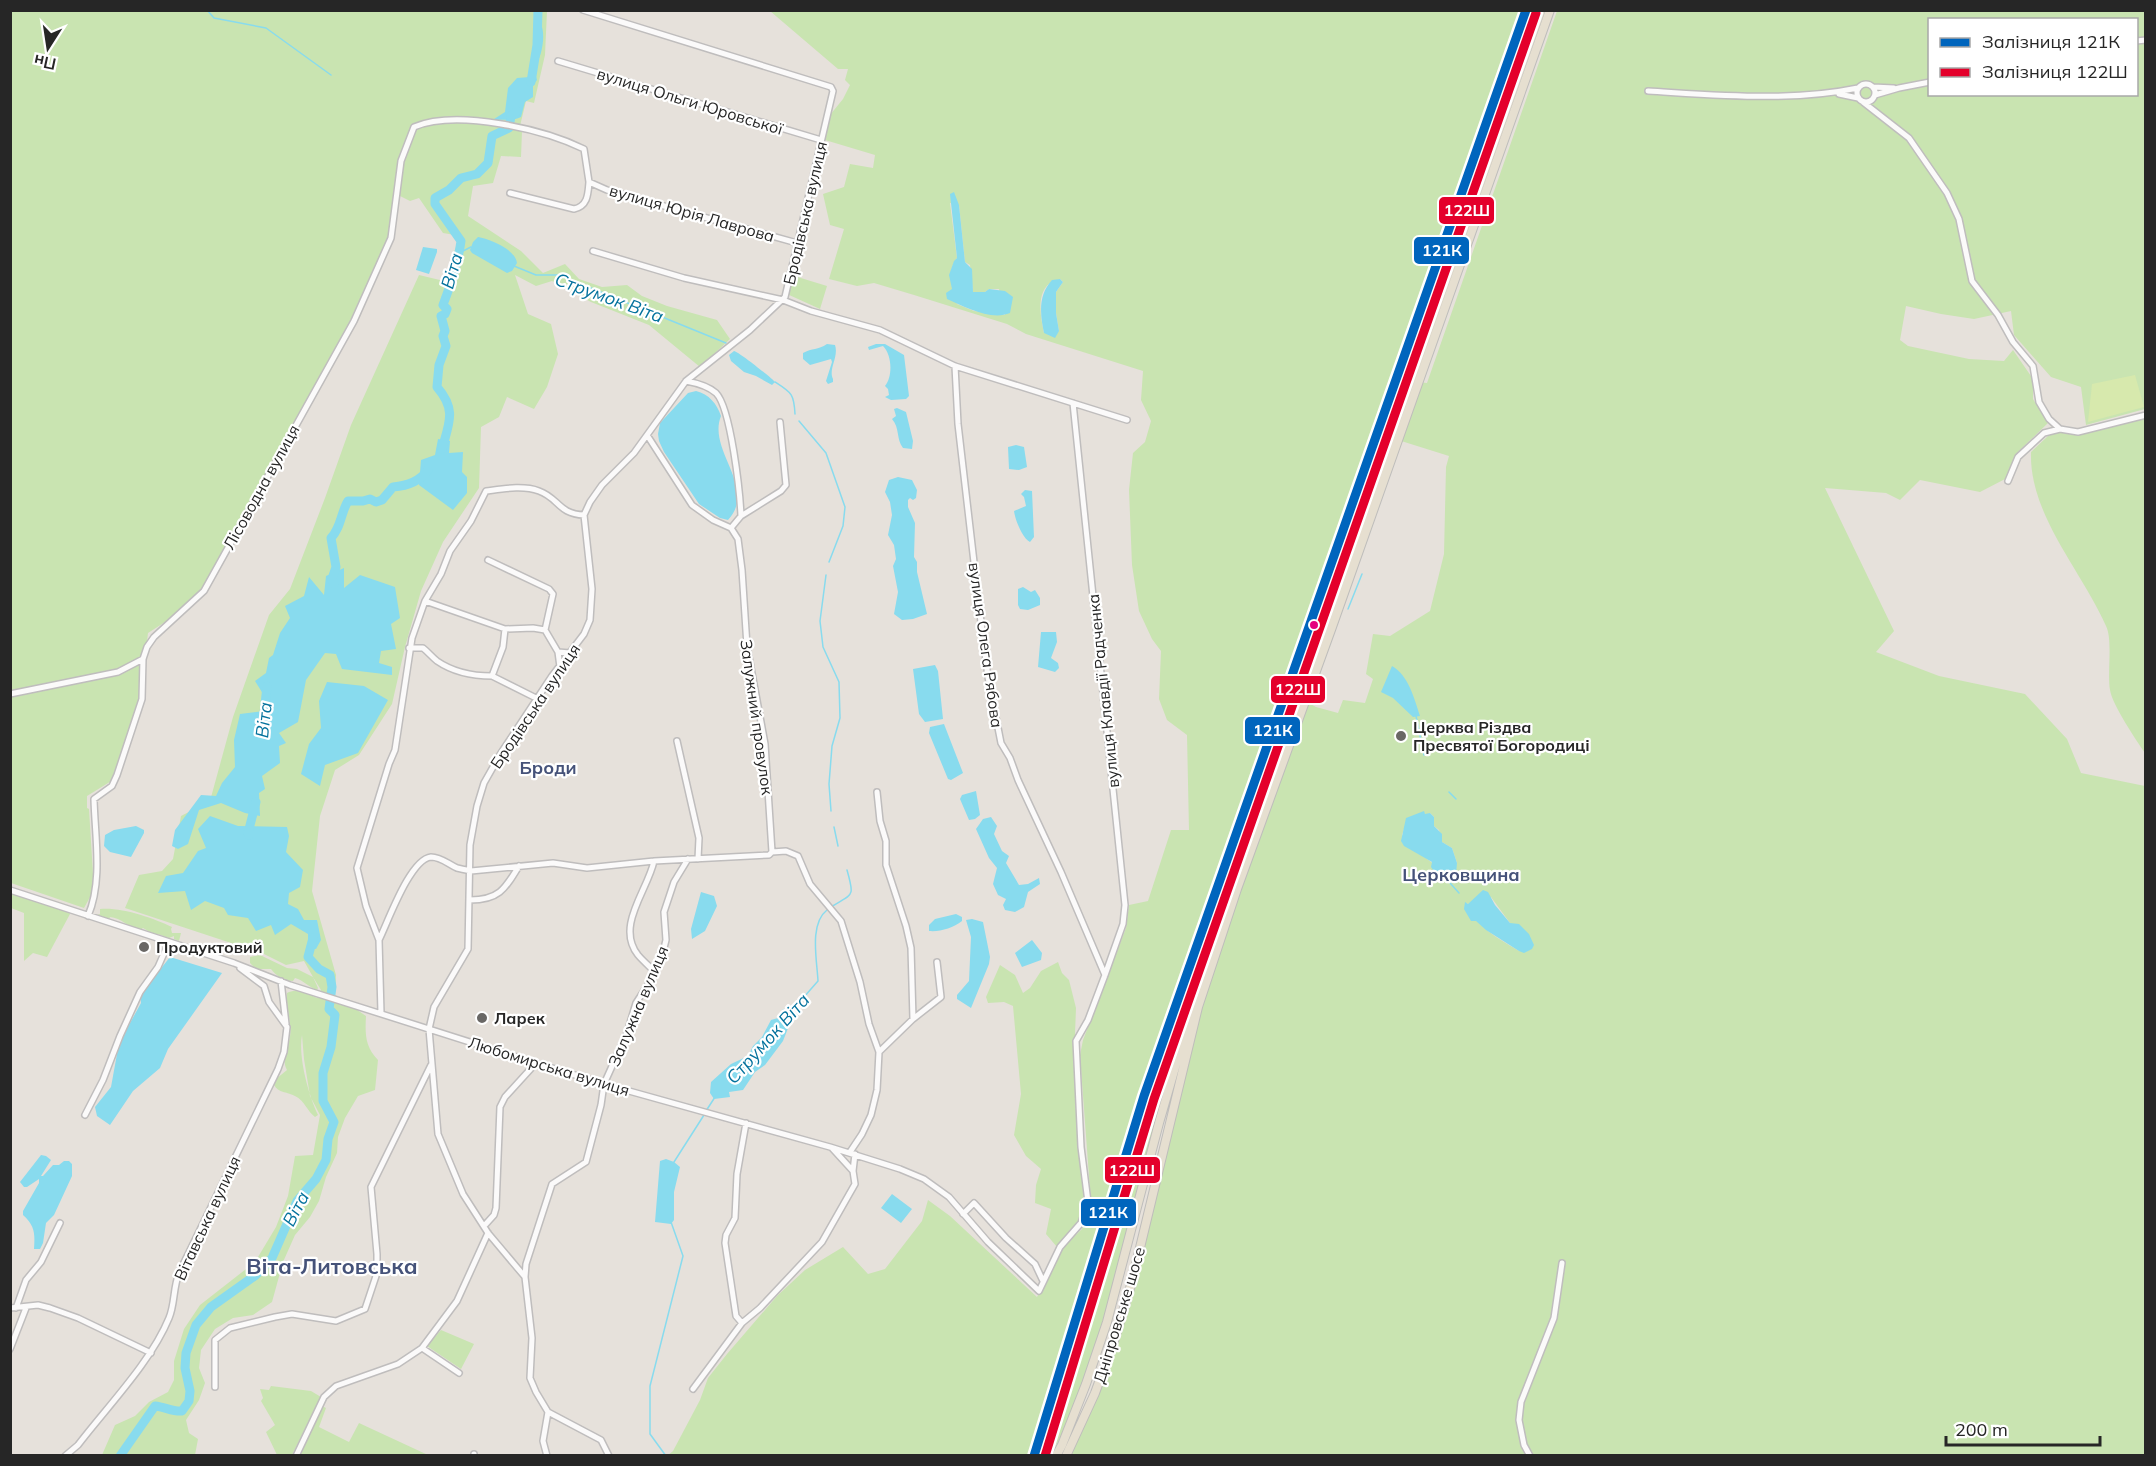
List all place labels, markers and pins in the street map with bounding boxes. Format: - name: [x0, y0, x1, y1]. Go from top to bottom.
- unlabelled marker: [1308, 619, 1320, 631]
- place label: Церква Різдва Пресвятої Богородиці: [1413, 717, 1590, 755]
- marker: Церква Різдва Пресвятої Богородиці: [1394, 729, 1408, 743]
- place label: Продуктовий: [156, 937, 263, 957]
- marker: Продуктовий: [137, 940, 151, 954]
- place label: Ларек: [494, 1008, 546, 1028]
- marker: Ларек: [475, 1011, 489, 1025]

